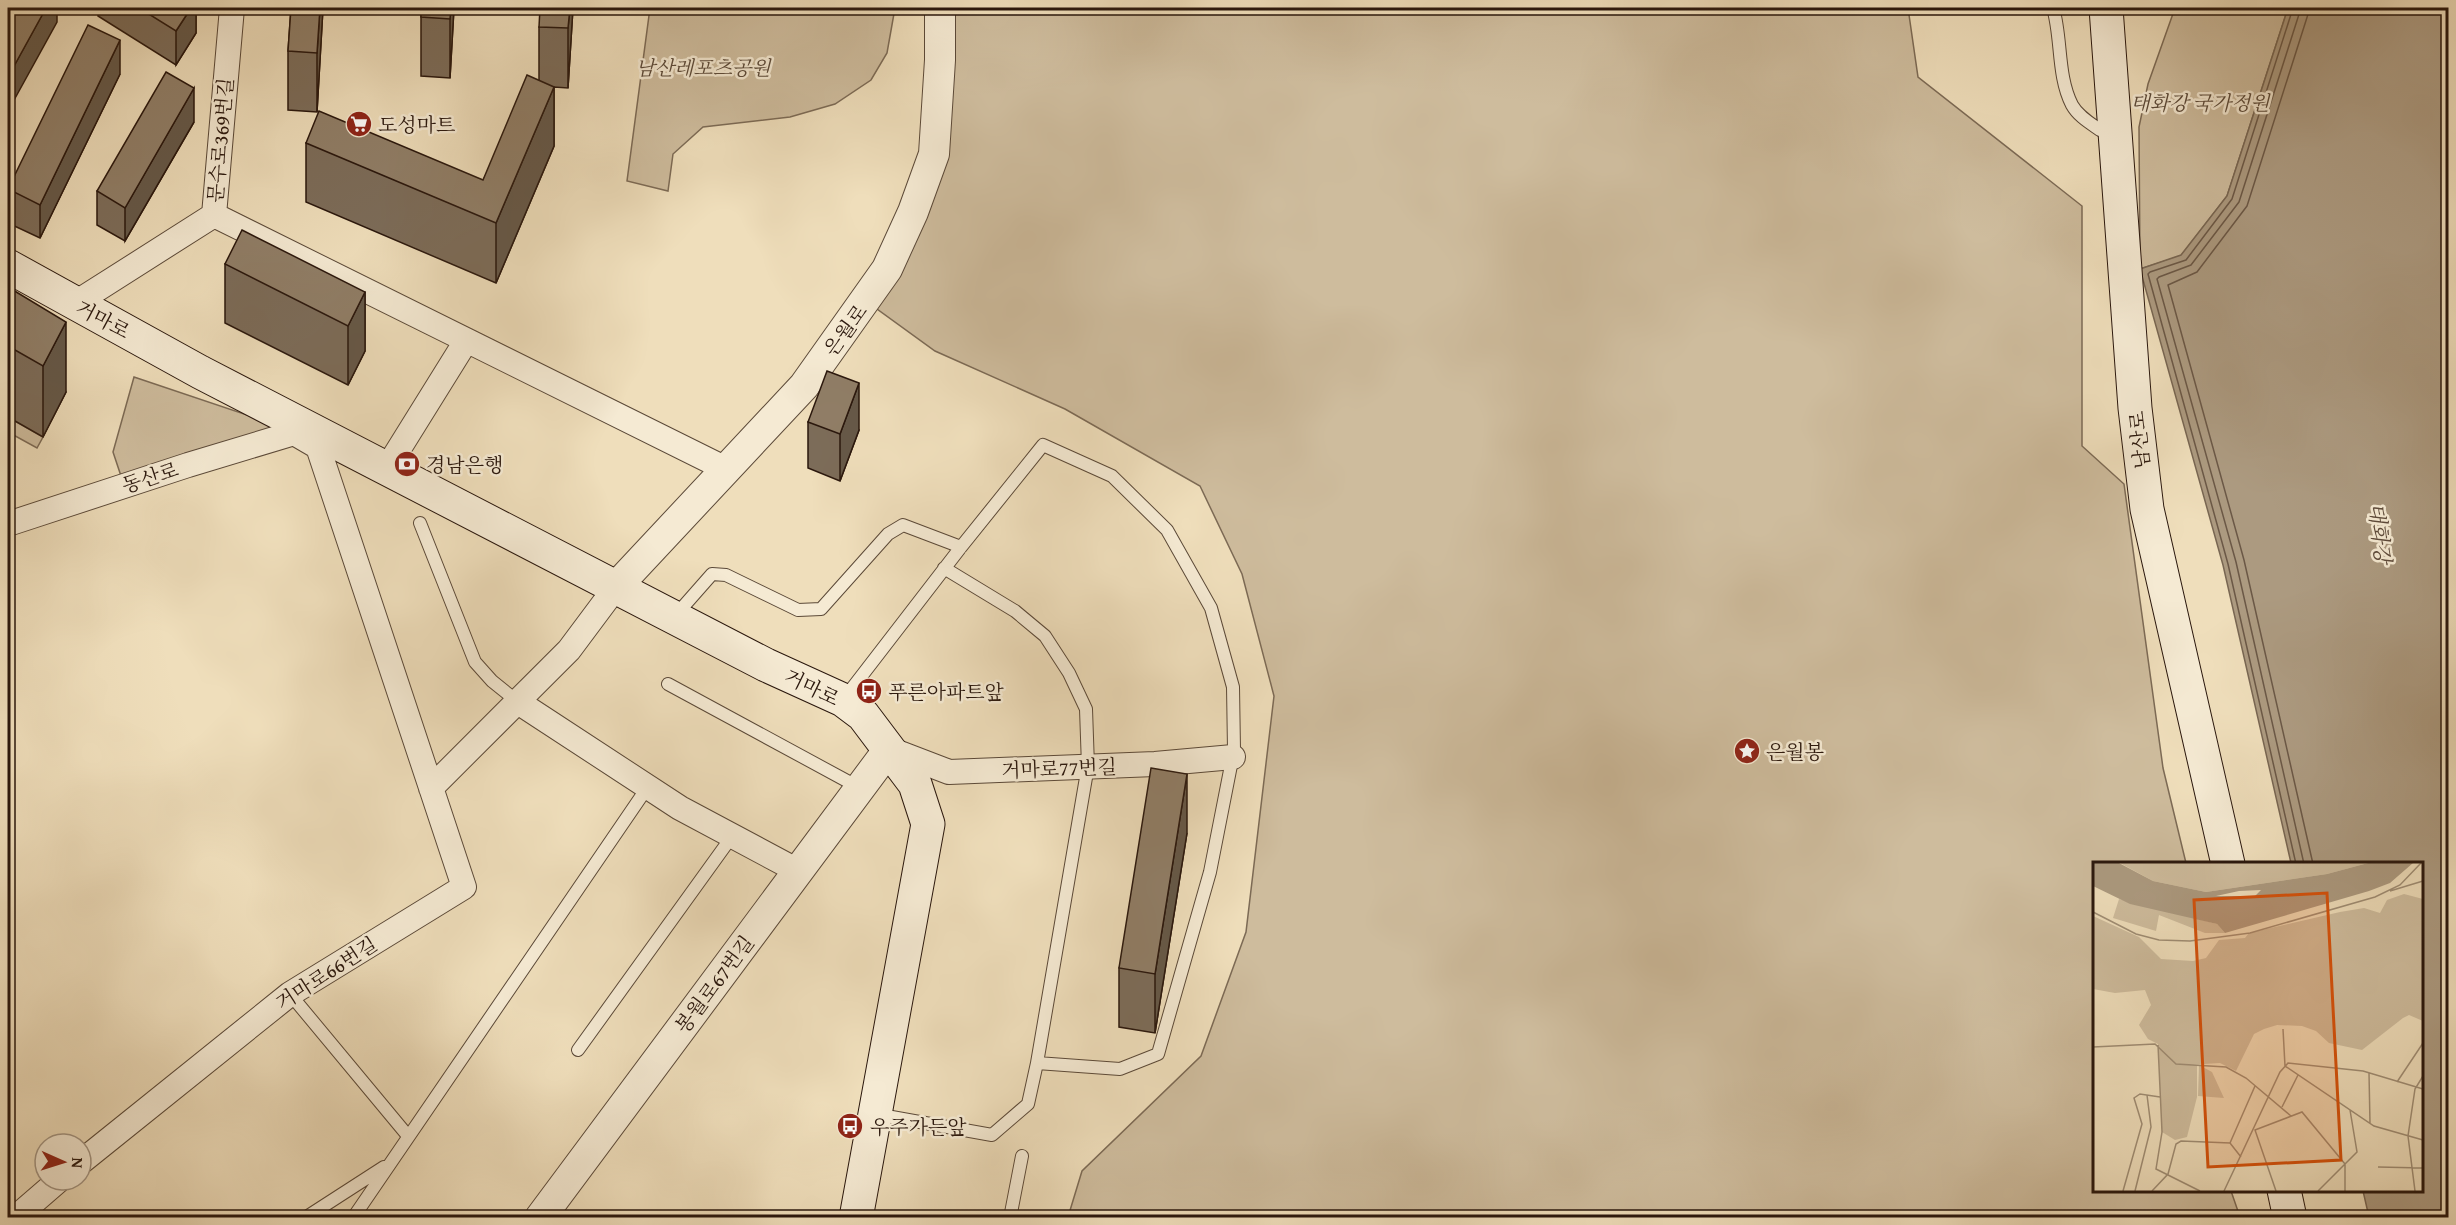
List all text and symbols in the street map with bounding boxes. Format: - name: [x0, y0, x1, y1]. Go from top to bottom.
- park label: 남산레포츠공원: [635, 53, 772, 82]
- street label: 문수로369번길: [200, 76, 240, 204]
- park label: 태화강 국가정원: [2130, 88, 2271, 117]
- supermarket icon: 도성마트: [344, 109, 374, 139]
- place label: 도성마트: [378, 110, 455, 139]
- street label: 거마로: [71, 293, 135, 345]
- street label: 은월로: [816, 298, 874, 362]
- street label: 남산로: [2122, 410, 2156, 470]
- bank icon: 경남은행: [392, 449, 422, 479]
- place label: 경남은행: [426, 450, 503, 479]
- street label: 동산로: [118, 454, 182, 500]
- water label: 태화강: [2361, 501, 2399, 568]
- street label: 거마로: [780, 661, 844, 713]
- bus stop icon: 푸른아파트앞: [854, 676, 884, 706]
- place label: 푸른아파트앞: [888, 677, 1005, 706]
- place icon: 은월봉: [1732, 736, 1762, 766]
- place label: 은월봉: [1766, 737, 1824, 766]
- street label: 거마로77번길: [1001, 751, 1117, 785]
- inset map: [2093, 862, 2423, 1192]
- street label: 거마로66번길: [270, 929, 382, 1017]
- street label: 봉월로67번길: [668, 929, 760, 1039]
- bus stop icon: 우주가든앞: [835, 1111, 865, 1141]
- place label: 우주가든앞: [870, 1112, 967, 1141]
- north arrow: [33, 1132, 93, 1192]
- text: N: [66, 1157, 90, 1169]

